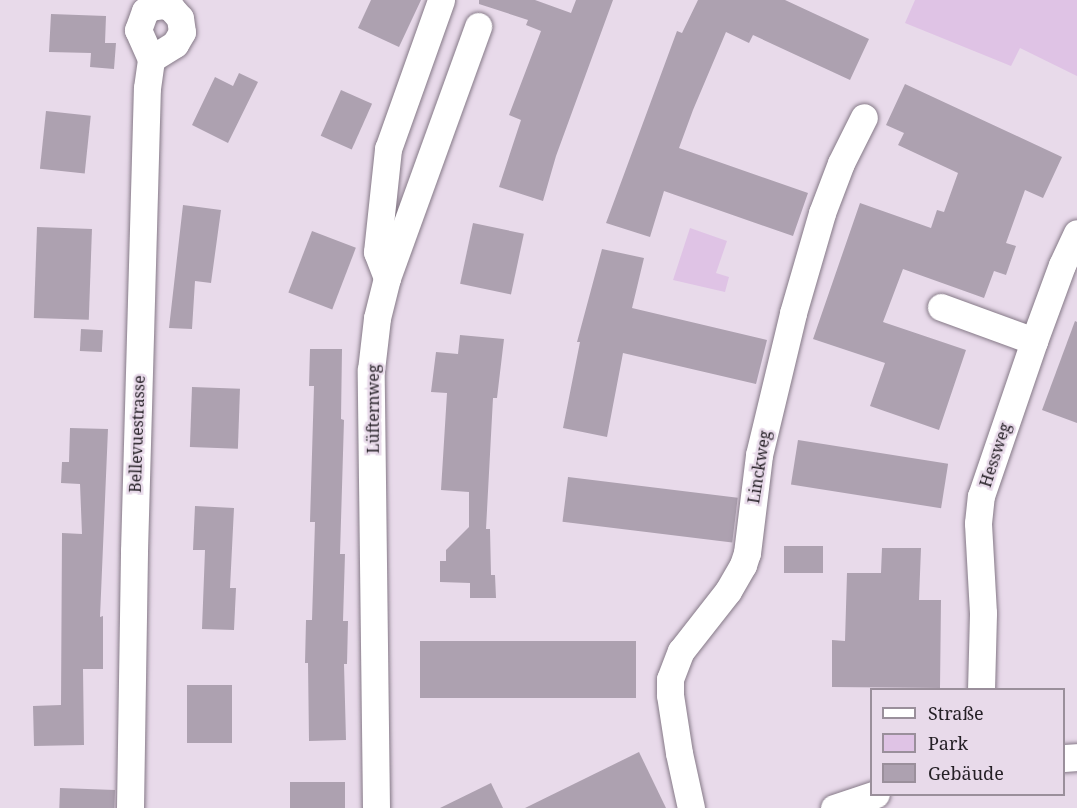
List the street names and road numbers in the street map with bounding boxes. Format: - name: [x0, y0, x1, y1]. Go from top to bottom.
- street label: Lüfternweg: [363, 364, 383, 454]
- street label: Bellevuestrasse: [125, 375, 149, 493]
- street label: Hessweg: [976, 420, 1014, 490]
- street label: Linckweg: [744, 429, 774, 505]

